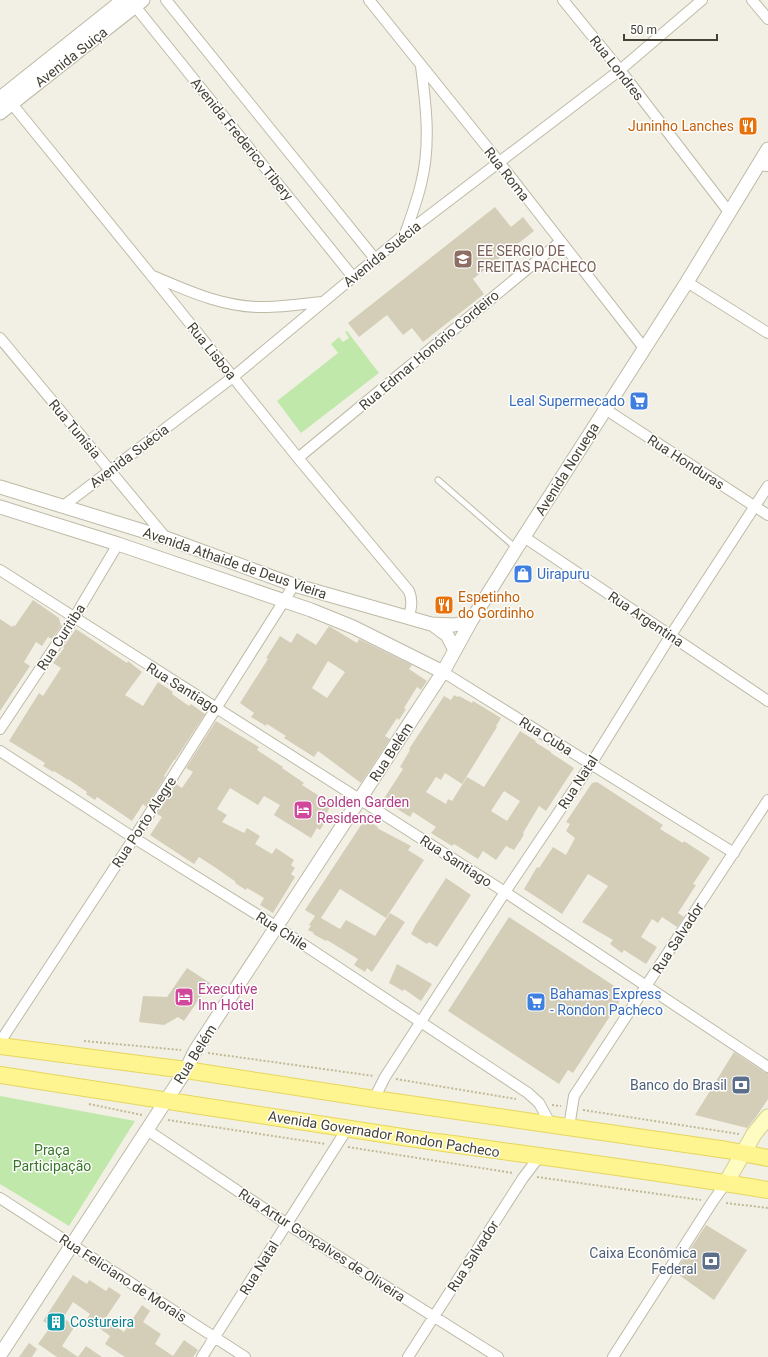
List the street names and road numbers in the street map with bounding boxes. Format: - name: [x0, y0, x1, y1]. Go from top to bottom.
- street label: Avenida Suiça: [32, 24, 110, 90]
- street label: Rua Londres: [587, 32, 647, 104]
- street label: Avenida Frederico Tibery: [188, 74, 297, 204]
- street label: Rua Roma: [481, 144, 533, 204]
- street label: Avenida Suécia: [340, 218, 424, 290]
- street label: Rua Edmar Honório Cordeiro: [356, 287, 502, 413]
- street label: Rua Lisboa: [184, 319, 240, 383]
- street label: Rua Tunísia: [46, 396, 104, 462]
- street label: Avenida Noruega: [532, 420, 602, 518]
- street label: Avenida Suécia: [86, 421, 172, 491]
- street label: Rua Honduras: [645, 431, 727, 493]
- street label: Avenida Athaide de Deus Vieira: [141, 524, 329, 602]
- street label: Rua Argentina: [605, 588, 687, 650]
- street label: Rua Curitiba: [34, 601, 88, 673]
- street label: Rua Santiago: [144, 659, 222, 717]
- street label: Rua Cuba: [516, 713, 576, 759]
- street label: Rua Belém: [366, 720, 416, 784]
- street label: Rua Natal: [555, 752, 601, 812]
- street label: Rua Porto Alegre: [109, 774, 179, 870]
- street label: Rua Santiago: [417, 832, 495, 890]
- street label: Rua Salvador: [649, 899, 707, 977]
- street label: Rua Chile: [253, 908, 311, 954]
- street label: Rua Belém: [171, 1021, 219, 1087]
- street label: Avenida Governador Rondon Pacheco: [267, 1108, 501, 1160]
- street label: Rua Artur Gonçalves de Oliveira: [236, 1185, 408, 1305]
- street label: Rua Salvador: [444, 1217, 502, 1295]
- street label: Rua Feliciano de Morais: [56, 1231, 190, 1325]
- street label: Rua Natal: [236, 1238, 282, 1298]

